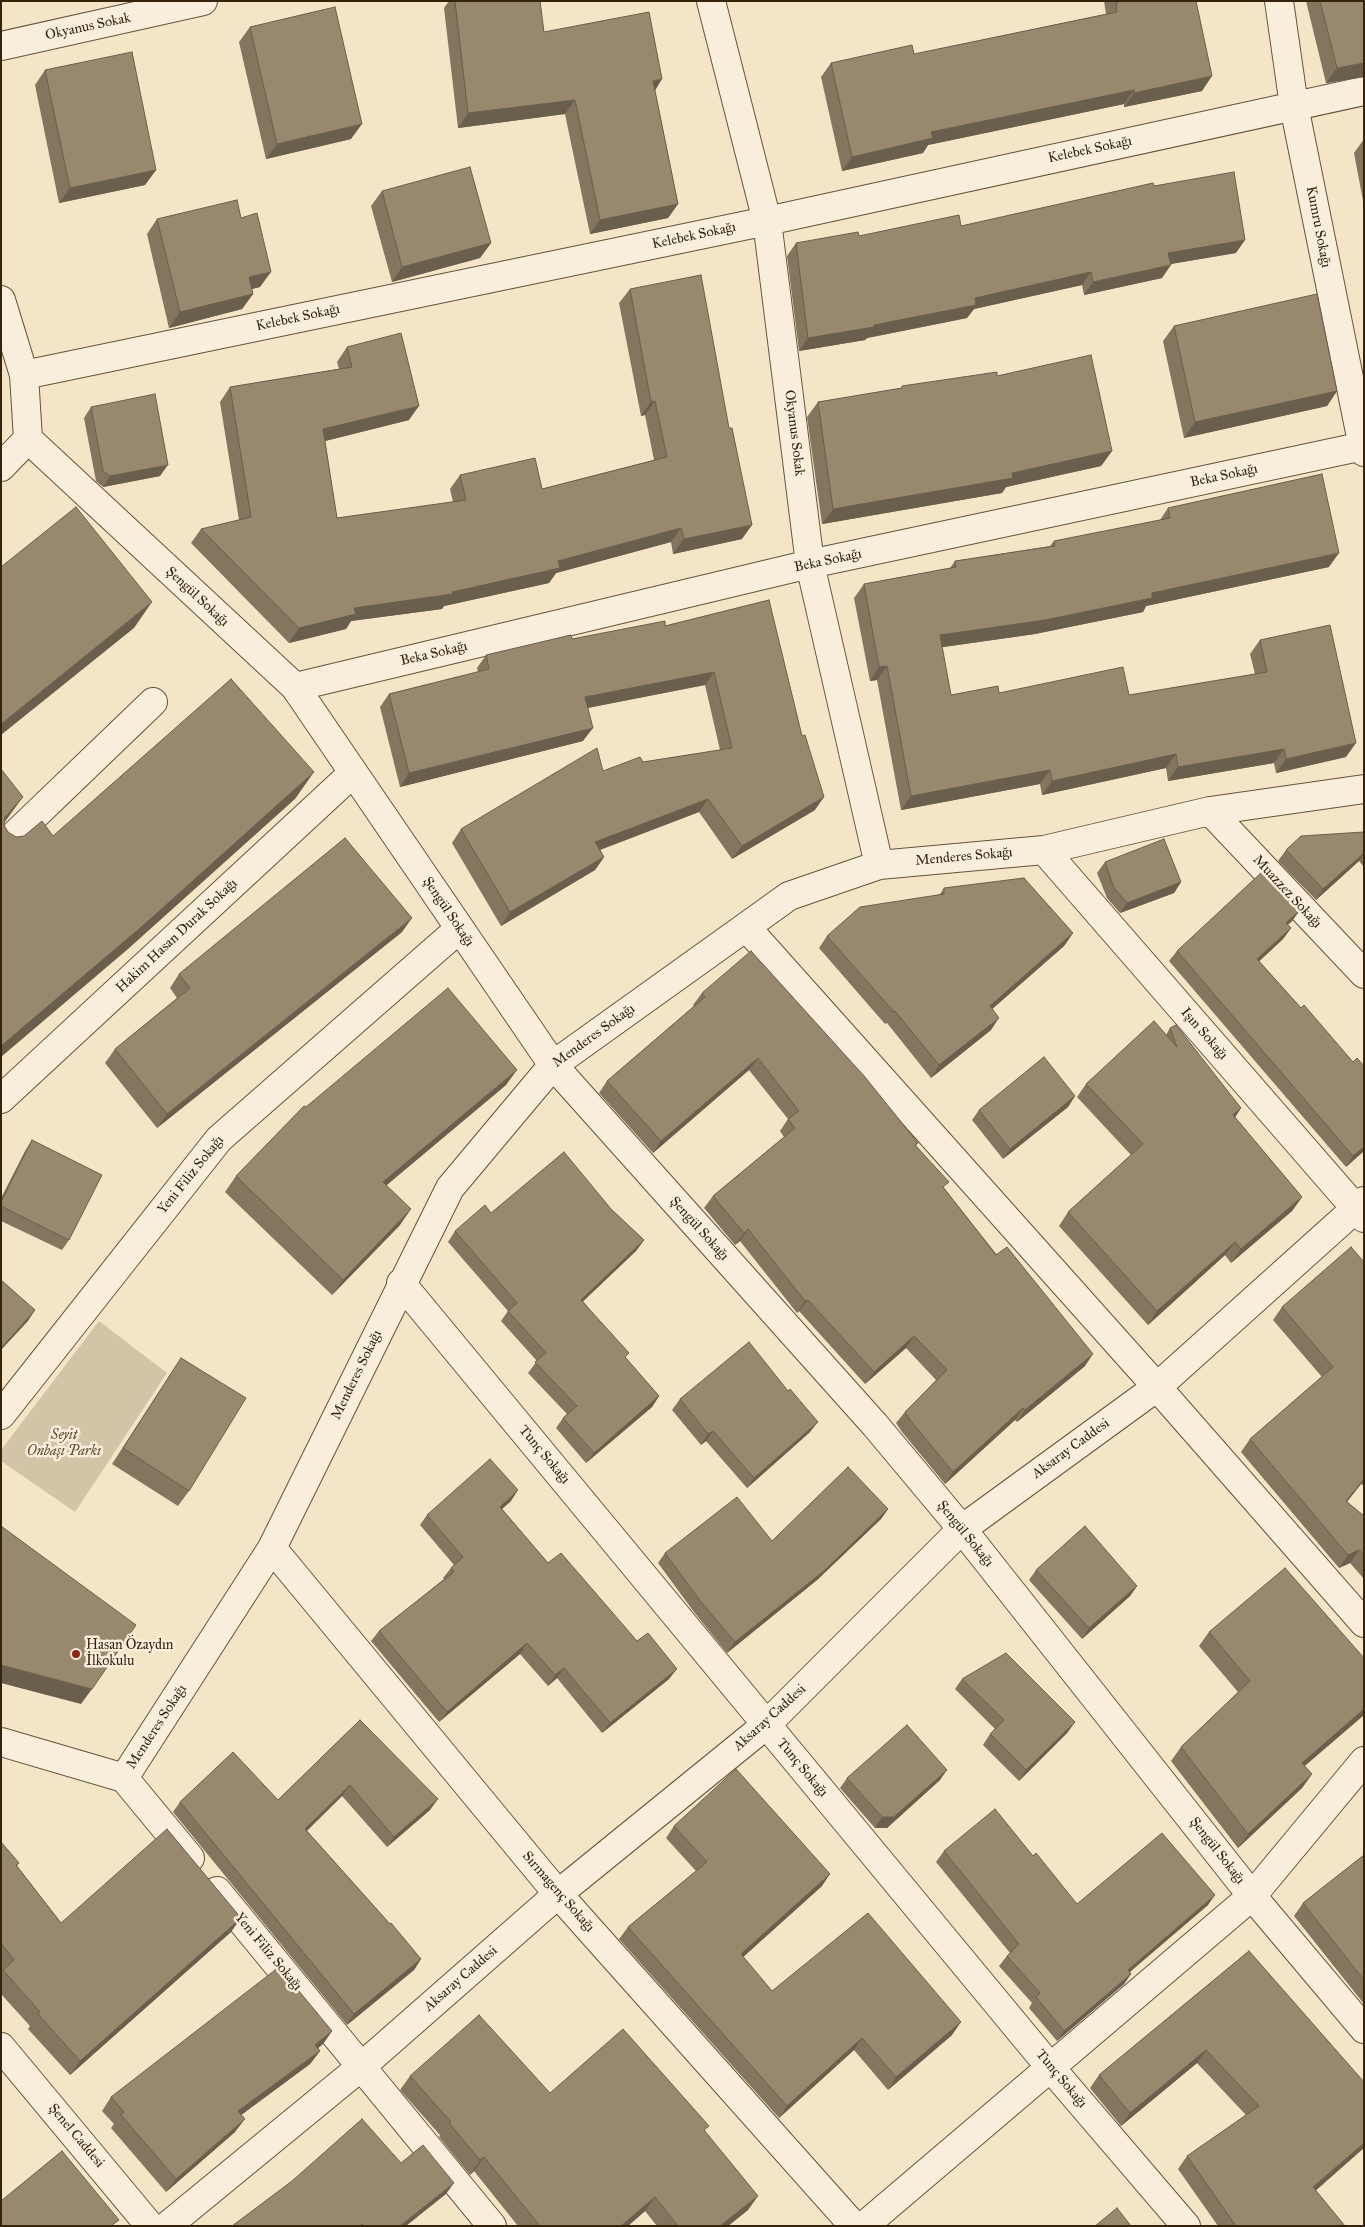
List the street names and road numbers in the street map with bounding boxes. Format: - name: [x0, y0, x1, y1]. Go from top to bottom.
- street label: Okyanus Sokak: [44, 10, 132, 44]
- street label: Kelebek Sokağı: [1047, 133, 1133, 167]
- street label: Kumru Sokağı: [1302, 185, 1334, 269]
- street label: Kelebek Sokağı: [651, 219, 737, 253]
- street label: Kelebek Sokağı: [255, 301, 341, 335]
- street label: Okyanus Sokak: [780, 389, 808, 477]
- street label: Beka Sokağı: [1189, 461, 1259, 491]
- street label: Beka Sokağı: [793, 546, 863, 576]
- street label: Şengül Sokağı: [162, 563, 232, 631]
- street label: Beka Sokağı: [399, 638, 469, 670]
- street label: Menderes Sokağı: [915, 844, 1013, 870]
- street label: Muazzez Sokağı: [1249, 852, 1325, 932]
- street label: Şengül Sokağı: [419, 874, 477, 950]
- street label: Hakim Hasan Durak Sokağı: [113, 875, 241, 997]
- street label: Menderes Sokağı: [550, 1001, 638, 1071]
- street label: Işın Sokağı: [1177, 1005, 1231, 1063]
- street label: Yeni Filiz Sokağı: [154, 1132, 228, 1218]
- street label: Şengül Sokağı: [666, 1194, 732, 1264]
- street label: Menderes Sokağı: [328, 1327, 386, 1423]
- street label: Aksaray Caddesi: [1029, 1415, 1113, 1483]
- street label: Tunç Sokağı: [515, 1422, 573, 1488]
- street label: Şengül Sokağı: [933, 1498, 997, 1570]
- street label: Aksaray Caddesi: [730, 1681, 810, 1755]
- street label: Menderes Sokağı: [123, 1682, 191, 1772]
- street label: Tunç Sokağı: [773, 1735, 831, 1801]
- street label: Şengül Sokağı: [1186, 1814, 1248, 1888]
- street label: Sırmagenç Sokağı: [518, 1848, 598, 1936]
- street label: Yeni Filiz Sokağı: [231, 1910, 305, 1994]
- street label: Aksaray Caddesi: [421, 1943, 501, 2015]
- street label: Tunç Sokağı: [1032, 2046, 1090, 2112]
- street label: Şenel Caddesi: [44, 2101, 108, 2171]

